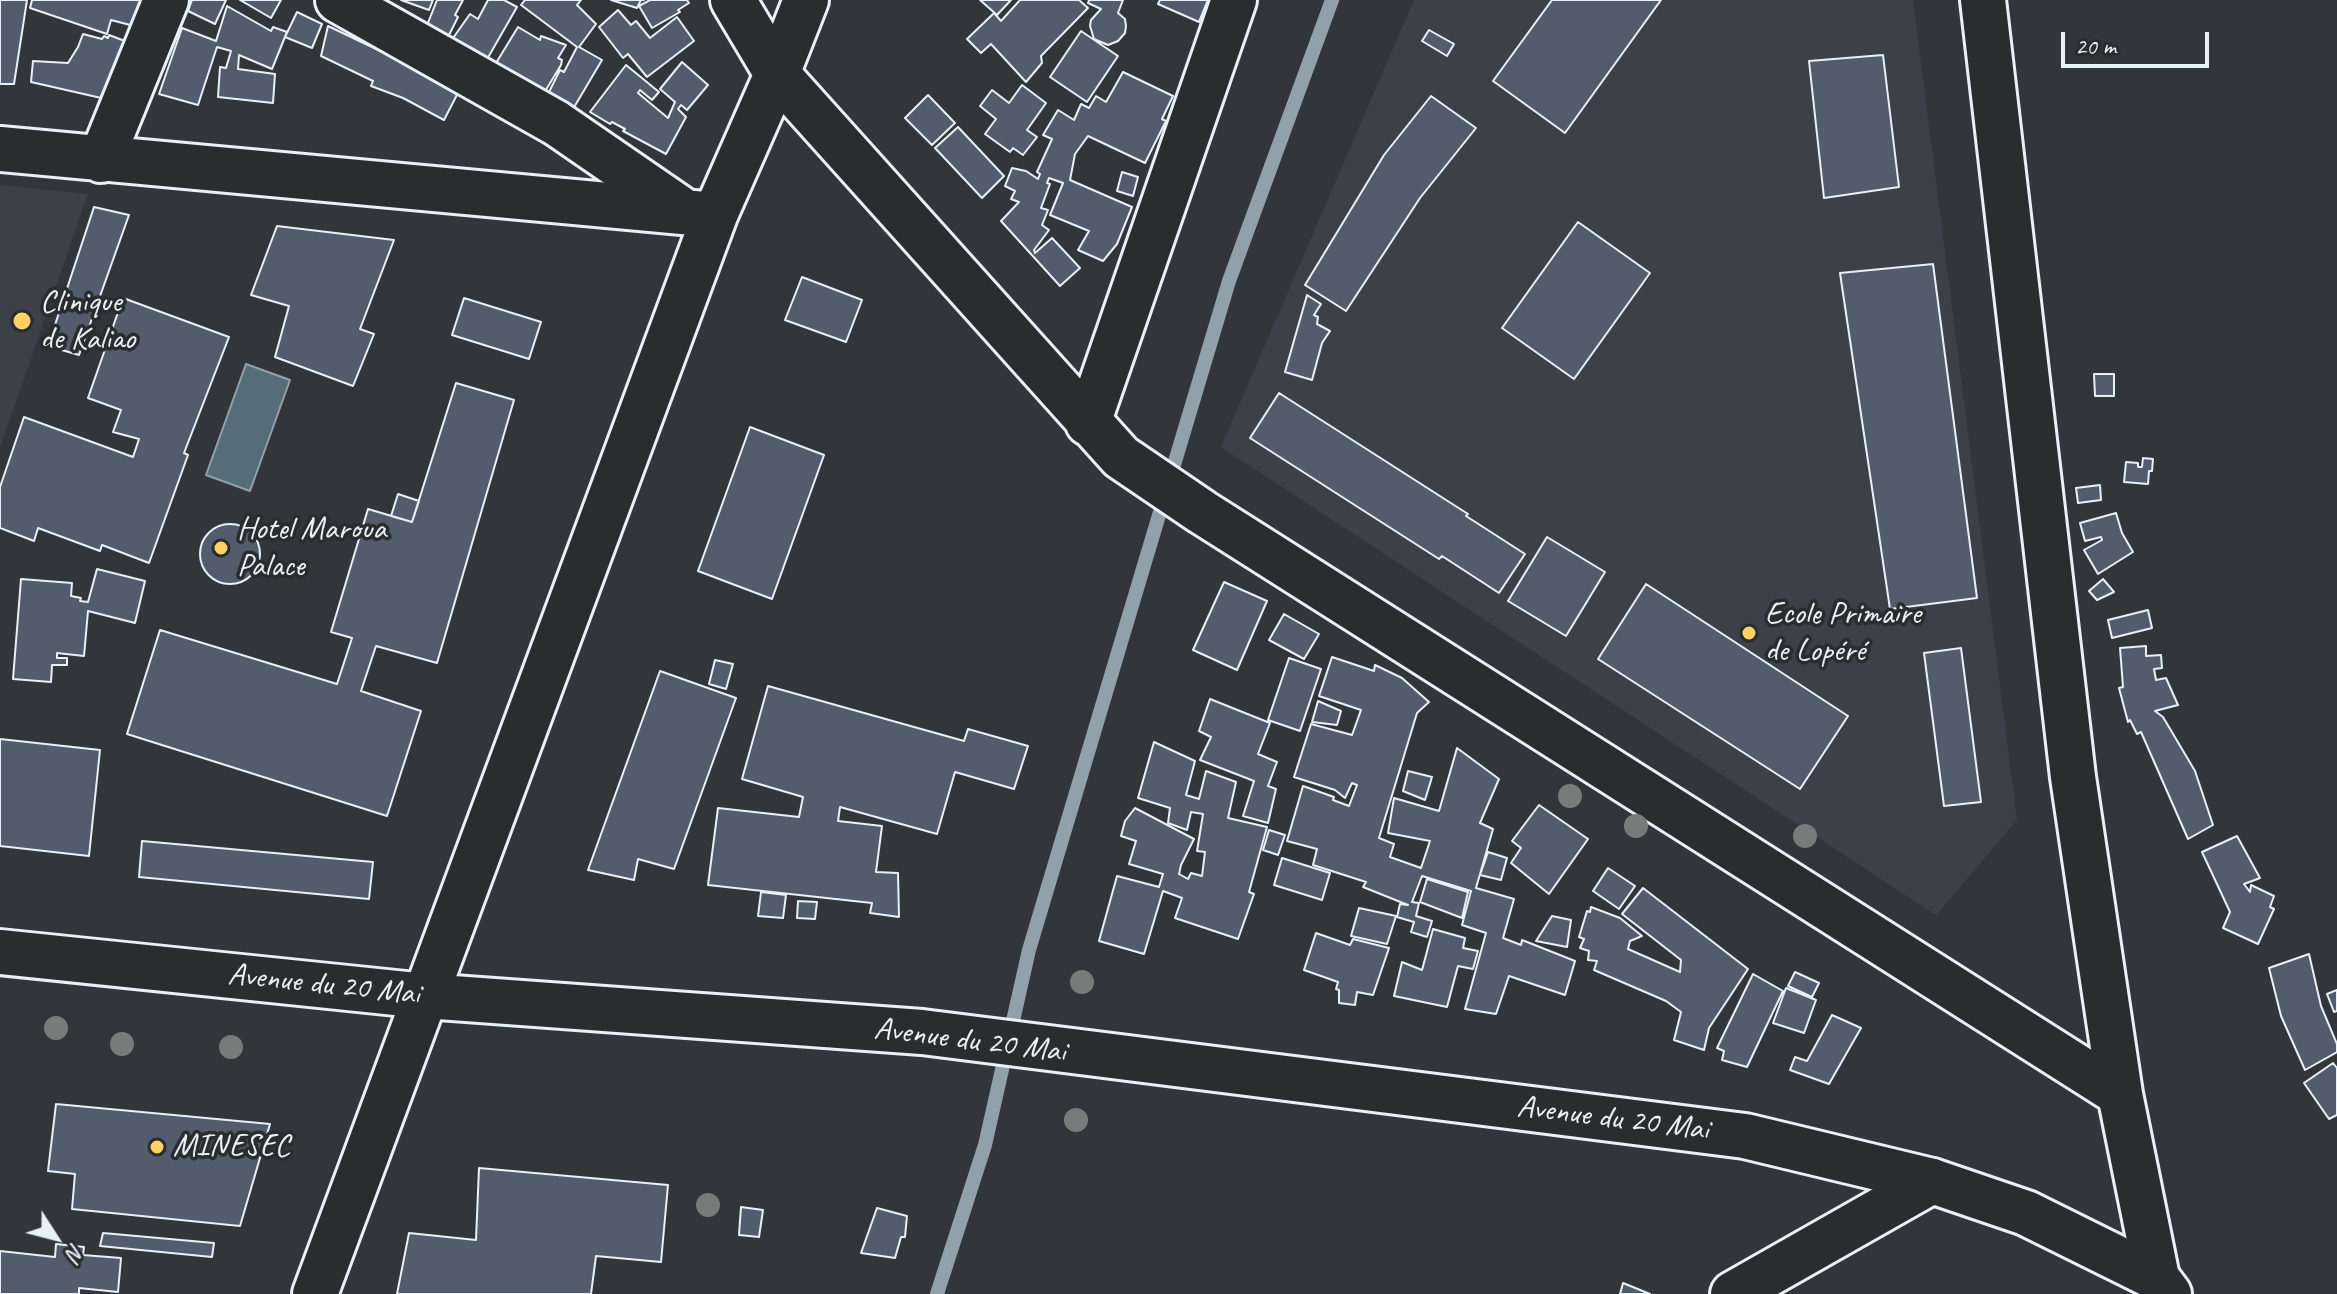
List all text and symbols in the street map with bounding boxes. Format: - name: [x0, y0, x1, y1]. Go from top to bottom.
- scale bar: [2065, 16, 2213, 66]
- text: 20 m: [2075, 31, 2116, 61]
- place label: Clinique de Kaliao: [40, 284, 135, 359]
- marker: Clinique de Kaliao: [11, 310, 33, 332]
- place label: Hotel Maroua Palace: [237, 511, 386, 586]
- marker: Hotel Maroua Palace: [212, 539, 230, 557]
- place label: Ecole Primaire de Lopéré: [1765, 596, 1921, 671]
- marker: Ecole Primaire de Lopéré: [1740, 624, 1758, 642]
- street label: Avenue du 20 Mai: [226, 956, 422, 1014]
- street label: Avenue du 20 Mai: [872, 1010, 1068, 1072]
- street label: Avenue du 20 Mai: [1515, 1088, 1711, 1150]
- place label: MINESEC: [173, 1128, 289, 1166]
- marker: MINESEC: [148, 1138, 166, 1156]
- north arrow: [16, 1198, 96, 1278]
- text: N: [60, 1238, 91, 1266]

